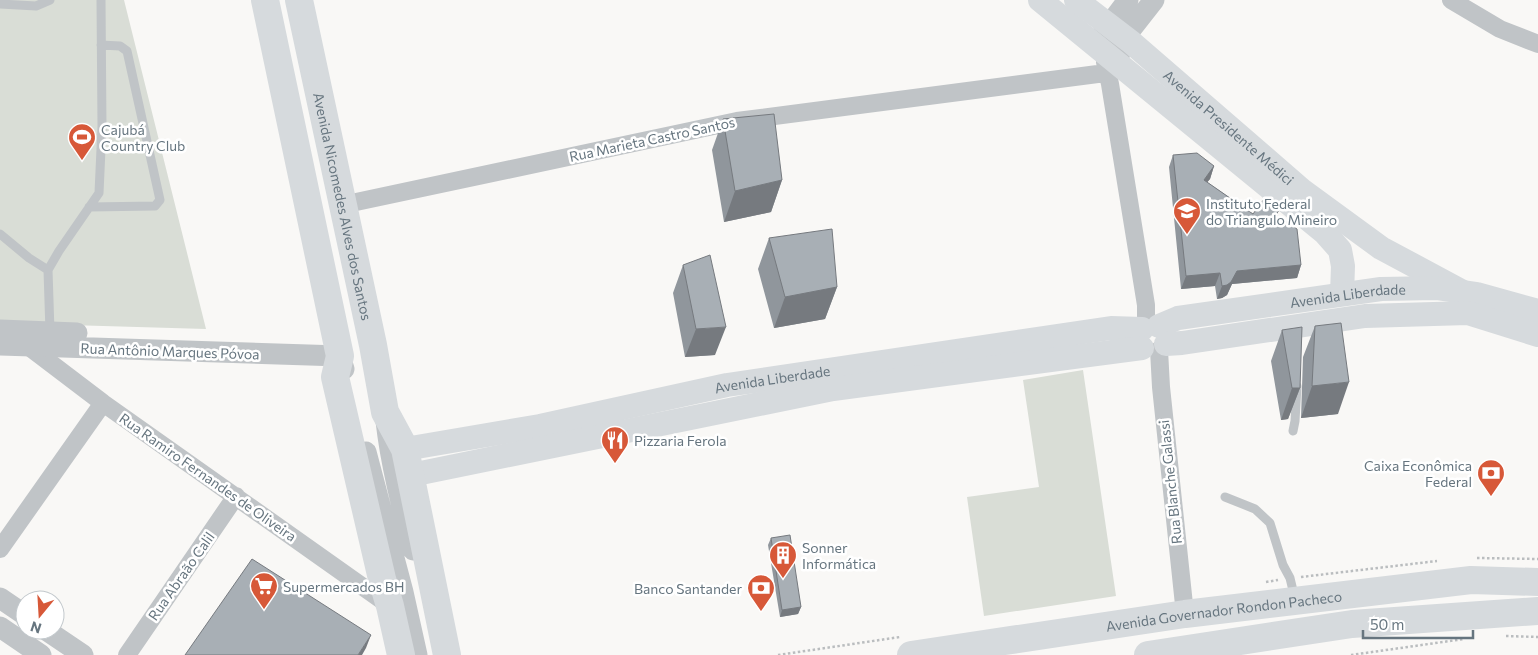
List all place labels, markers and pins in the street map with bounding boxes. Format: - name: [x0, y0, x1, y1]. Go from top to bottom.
- place label: Cajubá Country Club: [101, 121, 185, 154]
- sports icon: Cajubá Country Club: [67, 122, 97, 161]
- place label: Instituto Federal do Triangulo Mineiro: [1206, 195, 1337, 228]
- school or university icon: Instituto Federal do Triangulo Mineiro: [1172, 196, 1202, 235]
- restaurant icon: Pizzaria Ferola: [600, 425, 630, 464]
- place label: Pizzaria Ferola: [634, 432, 727, 449]
- place label: Caixa Econômica Federal: [1364, 457, 1472, 490]
- bank icon: Caixa Econômica Federal: [1476, 458, 1506, 497]
- place label: Sonner Informática: [802, 539, 876, 572]
- building icon: Sonner Informática: [768, 540, 798, 579]
- supermarket icon: Supermercados BH: [249, 571, 279, 610]
- bank icon: Banco Santander: [746, 573, 776, 612]
- place label: Supermercados BH: [283, 578, 404, 595]
- place label: Banco Santander: [634, 580, 742, 597]

